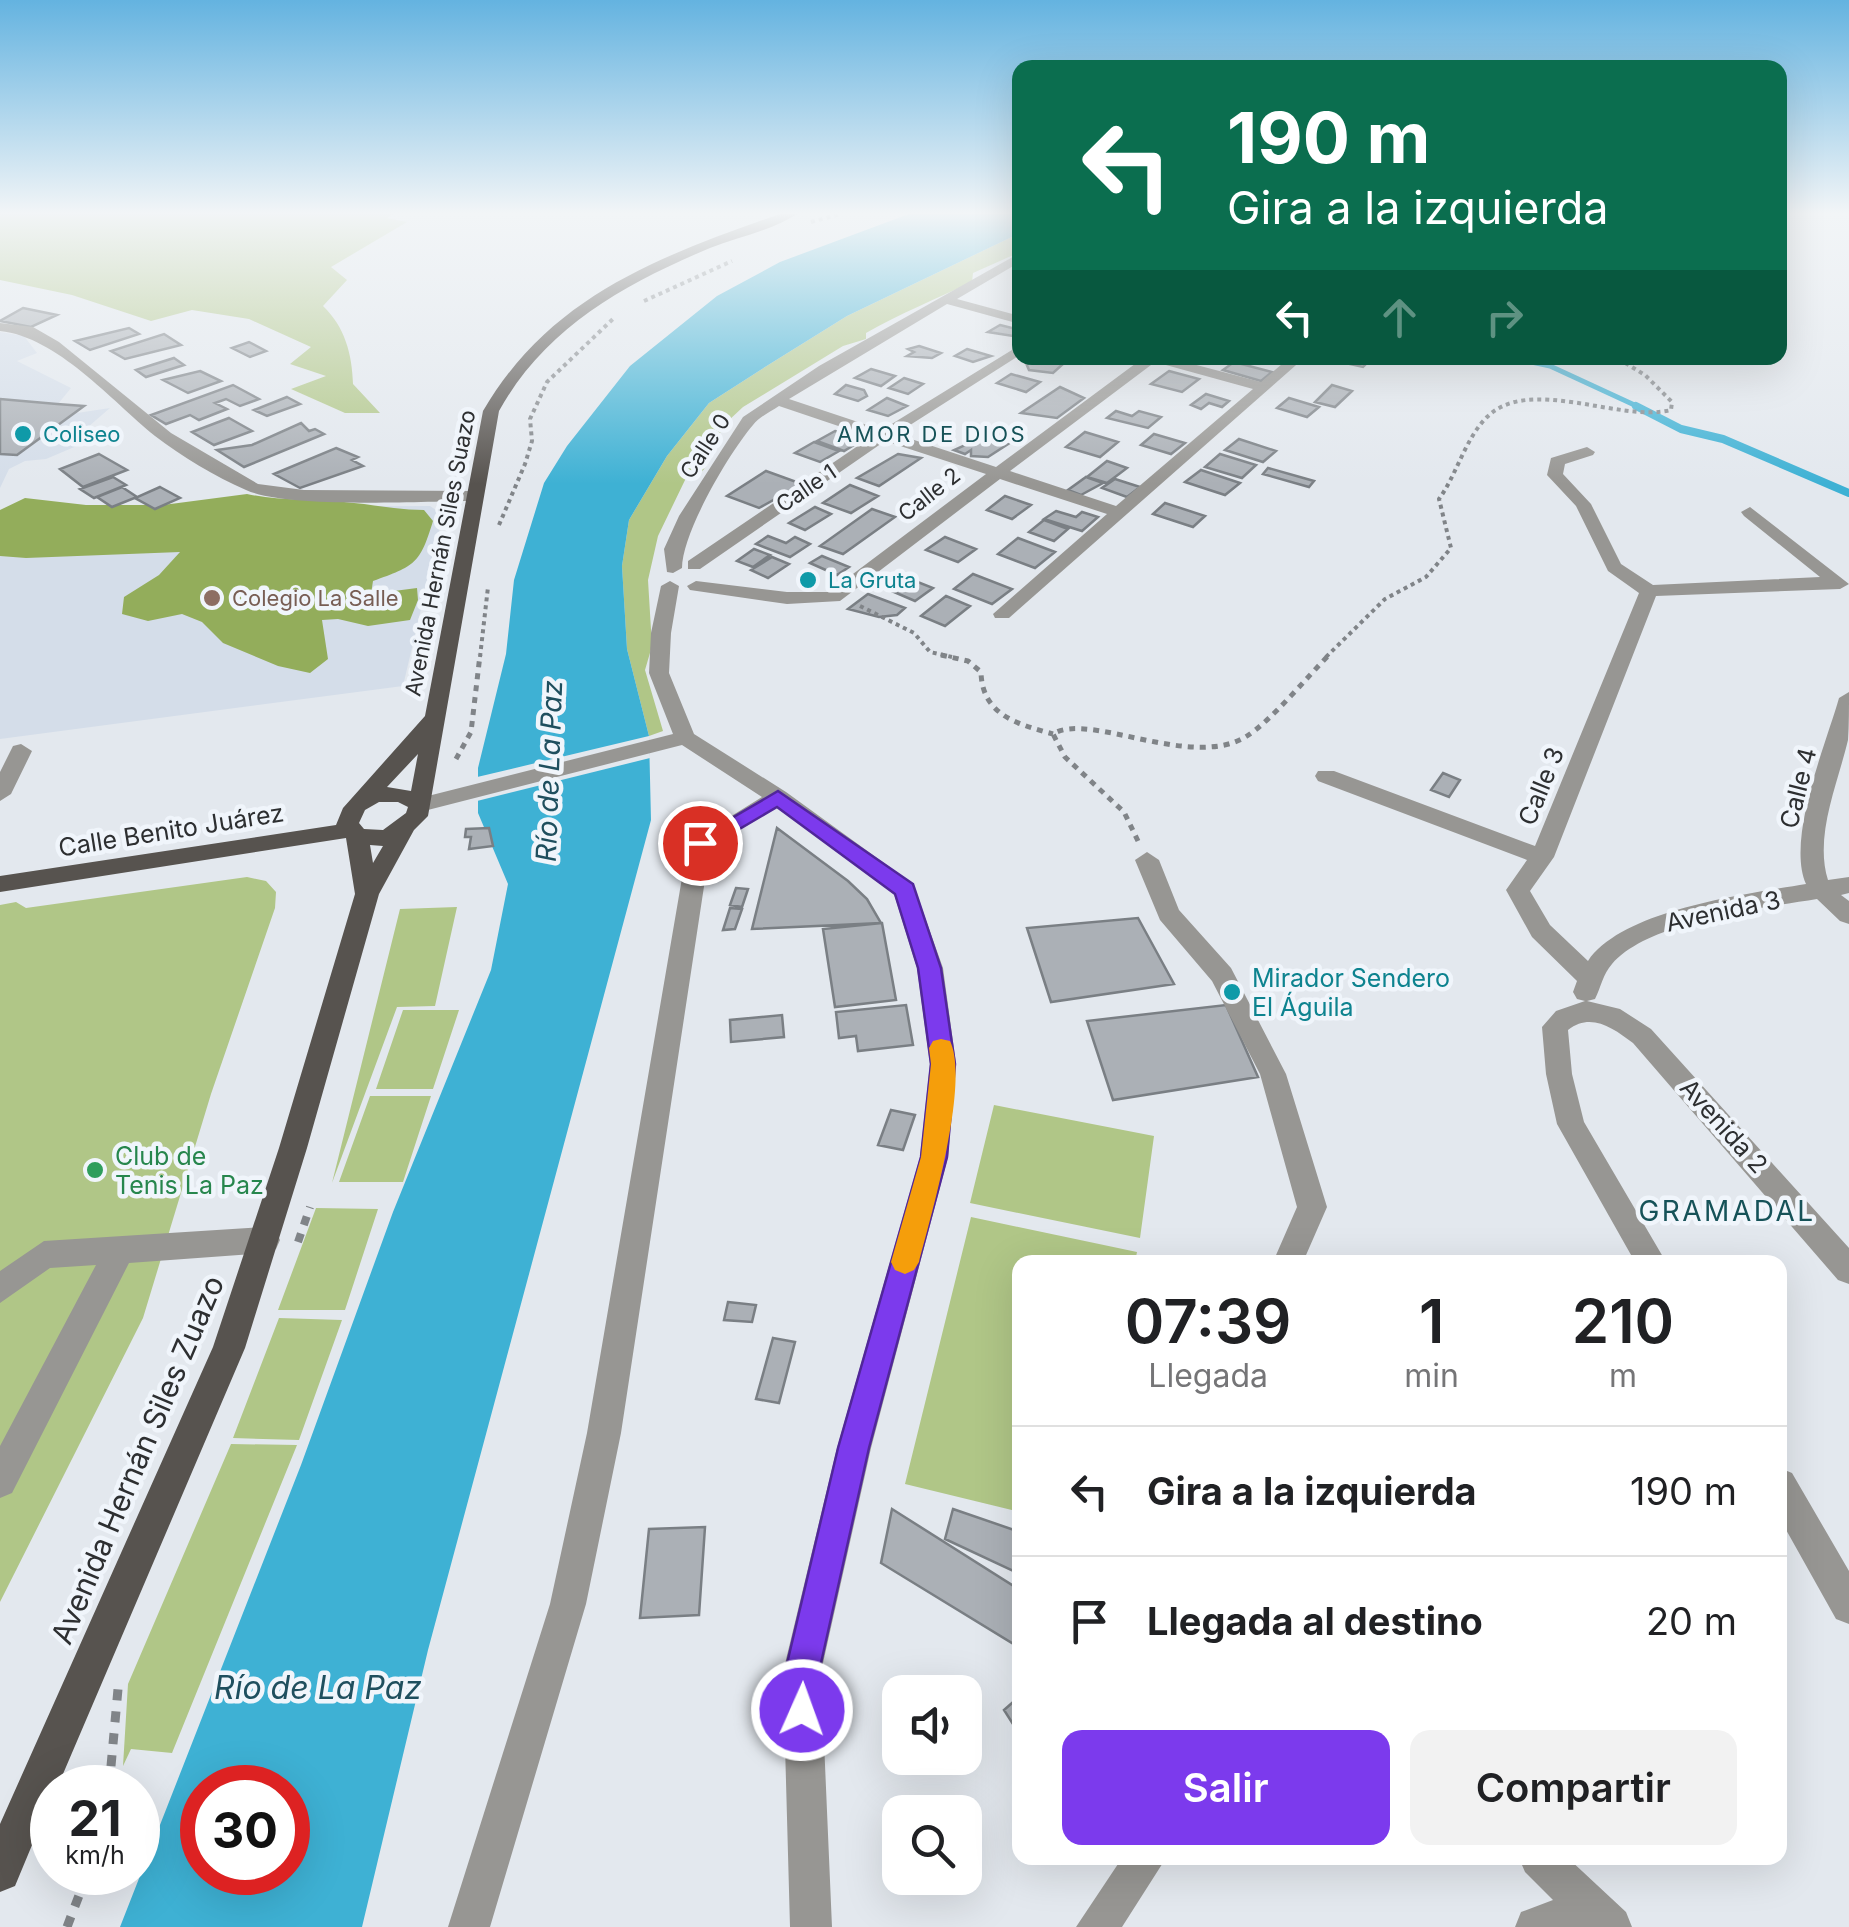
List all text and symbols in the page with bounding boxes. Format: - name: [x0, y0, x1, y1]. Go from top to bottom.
- text: 190 m: [1227, 95, 1430, 180]
- icon: left: [1062, 100, 1192, 230]
- text: Gira a la izquierda: [1227, 180, 1609, 235]
- icon: left: [1267, 290, 1322, 345]
- icon: ahead: [1372, 290, 1427, 345]
- icon: right: [1477, 290, 1532, 345]
- street label: Avenida Hernán Siles Suazo: [399, 408, 481, 698]
- street label: Calle 0: [674, 409, 736, 483]
- place label: Coliseo: [43, 421, 121, 447]
- district label: AMOR DE DIOS: [837, 421, 1027, 447]
- marker: Coliseo: [12, 423, 34, 445]
- street label: Calle 1: [771, 458, 841, 518]
- street label: Calle 2: [893, 462, 965, 526]
- place label: La Gruta: [828, 567, 916, 593]
- marker: La Gruta: [797, 569, 819, 591]
- place label: Colegio La Salle: [232, 585, 399, 611]
- marker: Colegio La Salle: [201, 587, 223, 609]
- water label: Río de La Paz: [529, 680, 569, 862]
- street label: Calle 3: [1512, 743, 1570, 829]
- street label: Calle 4: [1774, 745, 1822, 831]
- street label: Calle Benito Juárez: [56, 797, 286, 863]
- pin: [658, 801, 743, 886]
- icon: arrive: [673, 816, 728, 871]
- street label: Avenida 3: [1663, 884, 1783, 938]
- place label: Mirador Sendero El Águila: [1252, 963, 1450, 1022]
- marker: Mirador Sendero El Águila: [1221, 981, 1243, 1003]
- street label: Avenida 2: [1674, 1073, 1774, 1179]
- place label: Club de Tenis La Paz: [115, 1141, 264, 1200]
- marker: Club de Tenis La Paz: [84, 1159, 106, 1181]
- district label: GRAMADAL: [1638, 1194, 1816, 1228]
- street label: Avenida Hernán Siles Zuazo: [43, 1270, 231, 1649]
- text: 07:39: [1125, 1285, 1291, 1357]
- text: 1: [1419, 1285, 1444, 1357]
- text: 210: [1572, 1285, 1674, 1357]
- text: Llegada: [1148, 1356, 1268, 1395]
- text: min: [1404, 1356, 1459, 1395]
- text: m: [1609, 1356, 1637, 1395]
- icon: left: [1062, 1464, 1117, 1519]
- text: Gira a la izquierda: [1147, 1468, 1477, 1514]
- text: 190 m: [1630, 1468, 1737, 1514]
- icon: arrive: [1062, 1594, 1117, 1649]
- text: Llegada al destino: [1147, 1598, 1483, 1644]
- text: 20 m: [1646, 1598, 1737, 1644]
- position arrow: [750, 1658, 854, 1762]
- water label: Río de La Paz: [214, 1668, 422, 1707]
- map controls: [882, 1675, 982, 1895]
- button: sound: [882, 1675, 982, 1775]
- button: Salir: [1062, 1730, 1390, 1845]
- button: Compartir: [1410, 1730, 1737, 1845]
- speed limit sign: 30: [180, 1765, 310, 1895]
- text: 21: [68, 1788, 122, 1848]
- button: search: [882, 1795, 982, 1895]
- text: km/h: [65, 1840, 125, 1870]

